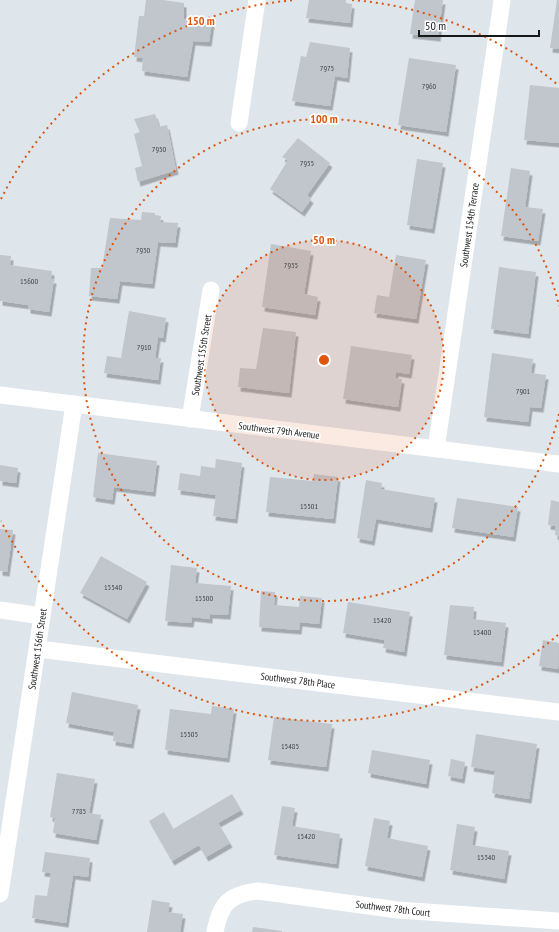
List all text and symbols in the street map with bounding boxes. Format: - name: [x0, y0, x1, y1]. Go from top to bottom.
- scale bar: [419, 12, 539, 38]
- text: 150 m: [187, 13, 215, 28]
- text: 50 m: [425, 18, 446, 33]
- house number: 7975: [320, 63, 334, 73]
- house number: 7960: [422, 81, 437, 91]
- text: 100 m: [310, 111, 338, 126]
- house number: 7950: [152, 144, 167, 154]
- house number: 7955: [300, 158, 314, 168]
- street label: Southwest 154th Terrace: [457, 182, 482, 268]
- text: 50 m: [313, 232, 335, 247]
- house number: 7930: [136, 245, 151, 255]
- house number: 7935: [284, 260, 298, 270]
- house number: 15600: [20, 276, 38, 286]
- street label: Southwest 155th Street: [189, 313, 214, 396]
- house number: 7910: [137, 342, 152, 352]
- centre of rings: [317, 353, 331, 367]
- house number: 7901: [516, 386, 531, 396]
- street label: Southwest 79th Avenue: [238, 419, 320, 442]
- house number: 15501: [300, 501, 318, 511]
- house number: 15540: [104, 582, 122, 592]
- house number: 15500: [195, 593, 213, 603]
- street label: Southwest 156th Street: [25, 607, 50, 690]
- house number: 15420: [373, 615, 391, 625]
- house number: 15400: [473, 627, 491, 637]
- street label: Southwest 78th Place: [260, 669, 336, 692]
- house number: 15505: [180, 729, 198, 739]
- house number: 15485: [281, 741, 299, 751]
- house number: 7785: [72, 806, 86, 816]
- house number: 15420: [297, 831, 315, 841]
- house number: 15340: [477, 852, 495, 862]
- street label: Southwest 78th Court: [355, 897, 431, 920]

